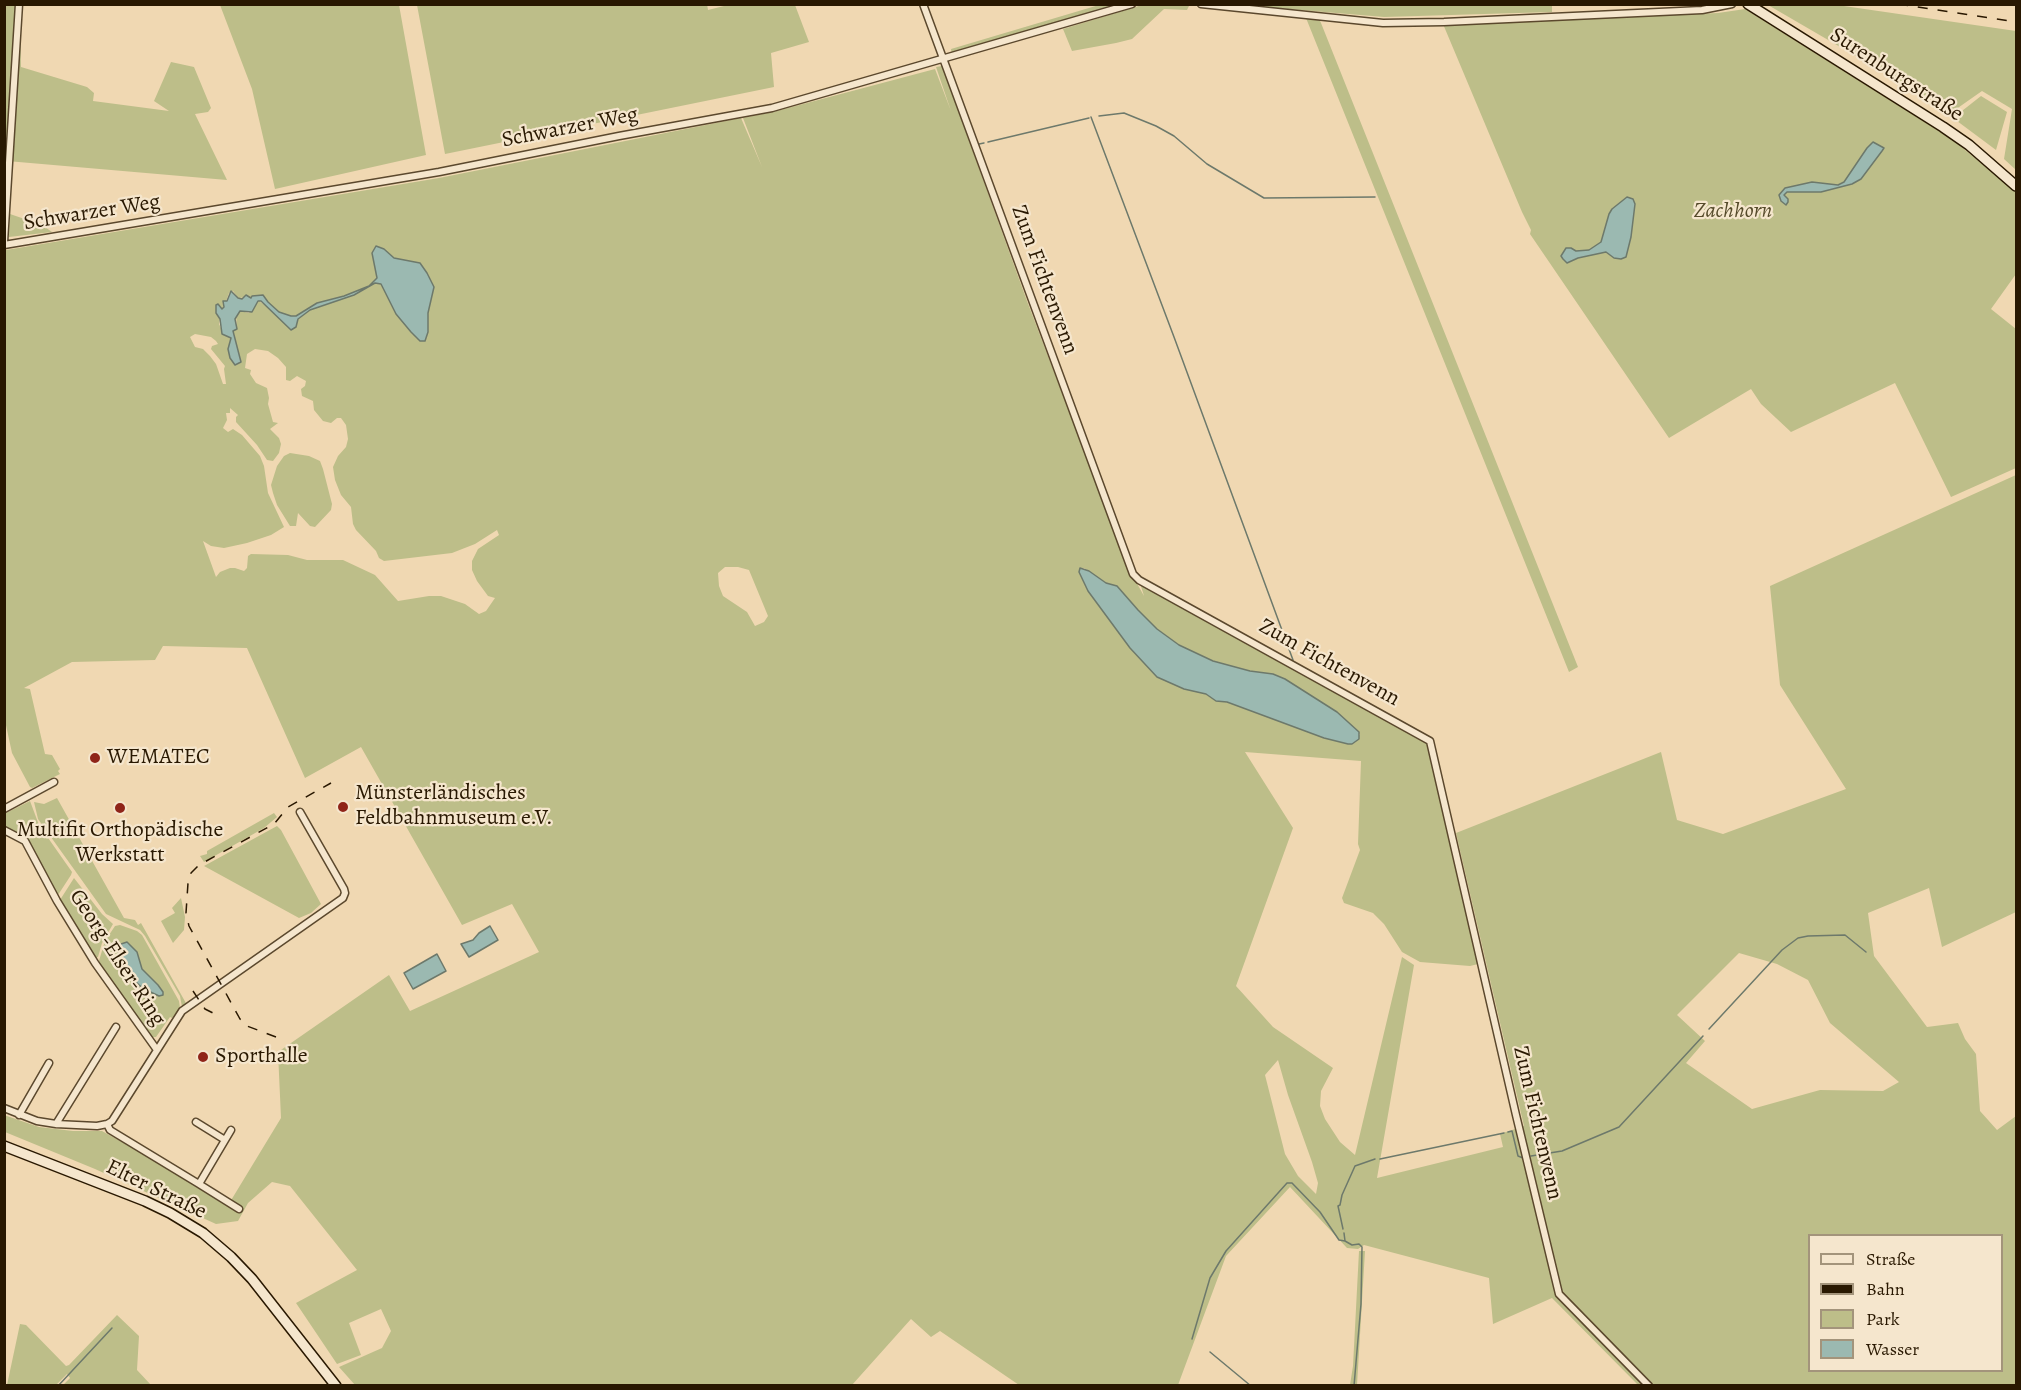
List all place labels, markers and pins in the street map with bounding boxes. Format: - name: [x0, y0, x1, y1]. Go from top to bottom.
- place label: WEMATEC: [107, 745, 210, 771]
- marker: WEMATEC: [88, 751, 102, 765]
- place label: Münsterländisches Feldbahnmuseum e.V.: [355, 781, 553, 832]
- marker: Münsterländisches Feldbahnmuseum e.V.: [336, 800, 350, 814]
- marker: Multifit Orthopädische Werkstatt: [113, 801, 127, 815]
- place label: Multifit Orthopädische Werkstatt: [17, 818, 223, 870]
- place label: Sporthalle: [215, 1044, 308, 1070]
- marker: Sporthalle: [196, 1050, 210, 1064]

